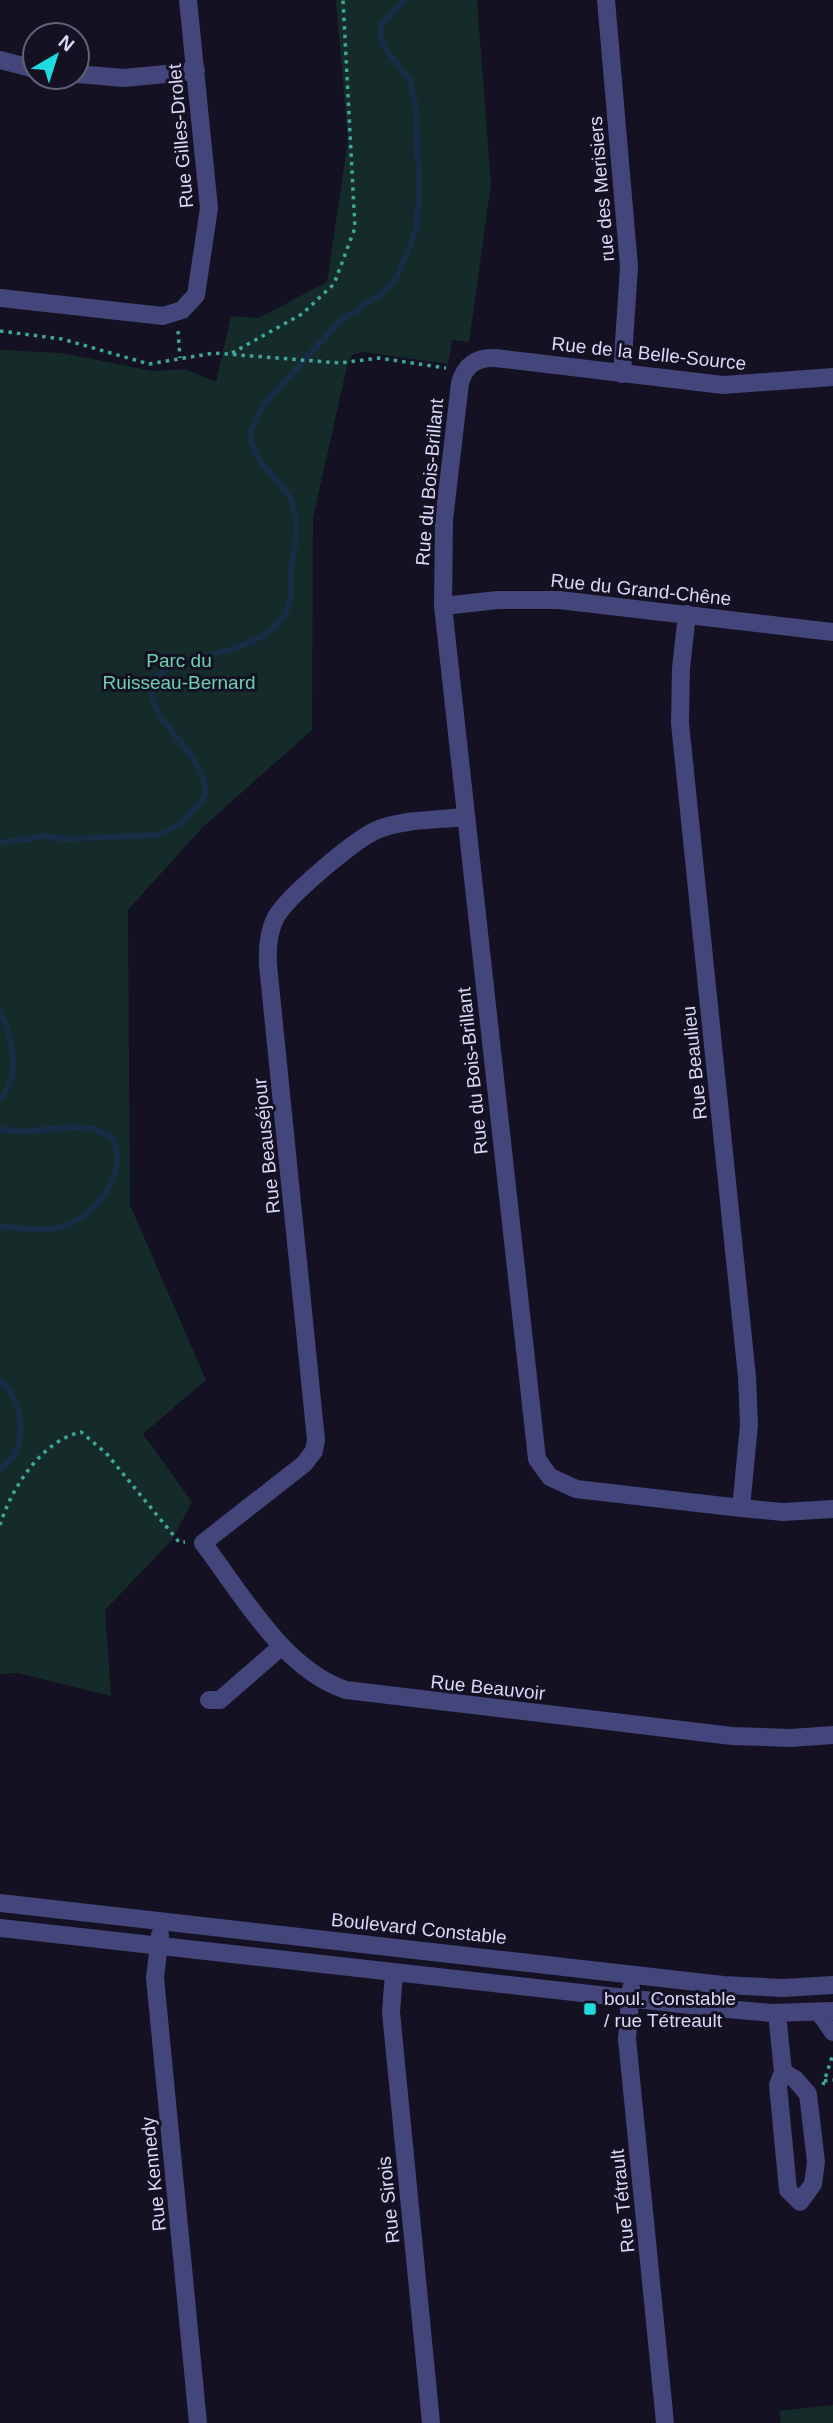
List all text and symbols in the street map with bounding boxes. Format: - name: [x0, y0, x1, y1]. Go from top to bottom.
- north arrow: [21, 21, 91, 91]
- text: N: [54, 31, 78, 56]
- street label: Rue Gilles-Drolet: [164, 62, 197, 209]
- street label: rue des Merisiers: [585, 115, 618, 262]
- street label: Rue de la Belle-Source: [551, 333, 747, 374]
- street label: Rue du Bois-Brillant: [412, 397, 447, 567]
- street label: Rue du Grand-Chêne: [550, 570, 732, 609]
- park label: Parc du Ruisseau-Bernard: [102, 650, 256, 693]
- street label: Rue du Bois-Brillant: [453, 986, 492, 1156]
- street label: Rue Beaulieu: [678, 1005, 711, 1121]
- street label: Rue Beauséjour: [249, 1076, 284, 1215]
- street label: Rue Beauvoir: [430, 1671, 547, 1704]
- street label: Boulevard Constable: [330, 1909, 508, 1948]
- place label: boul. Constable / rue Tétreault: [604, 1988, 736, 2031]
- marker: boul. Constable / rue Tétreault: [582, 2001, 598, 2017]
- street label: Rue Kennedy: [137, 2115, 170, 2232]
- street label: Rue Tétrault: [607, 2147, 638, 2254]
- street label: Rue Sirois: [373, 2155, 404, 2245]

